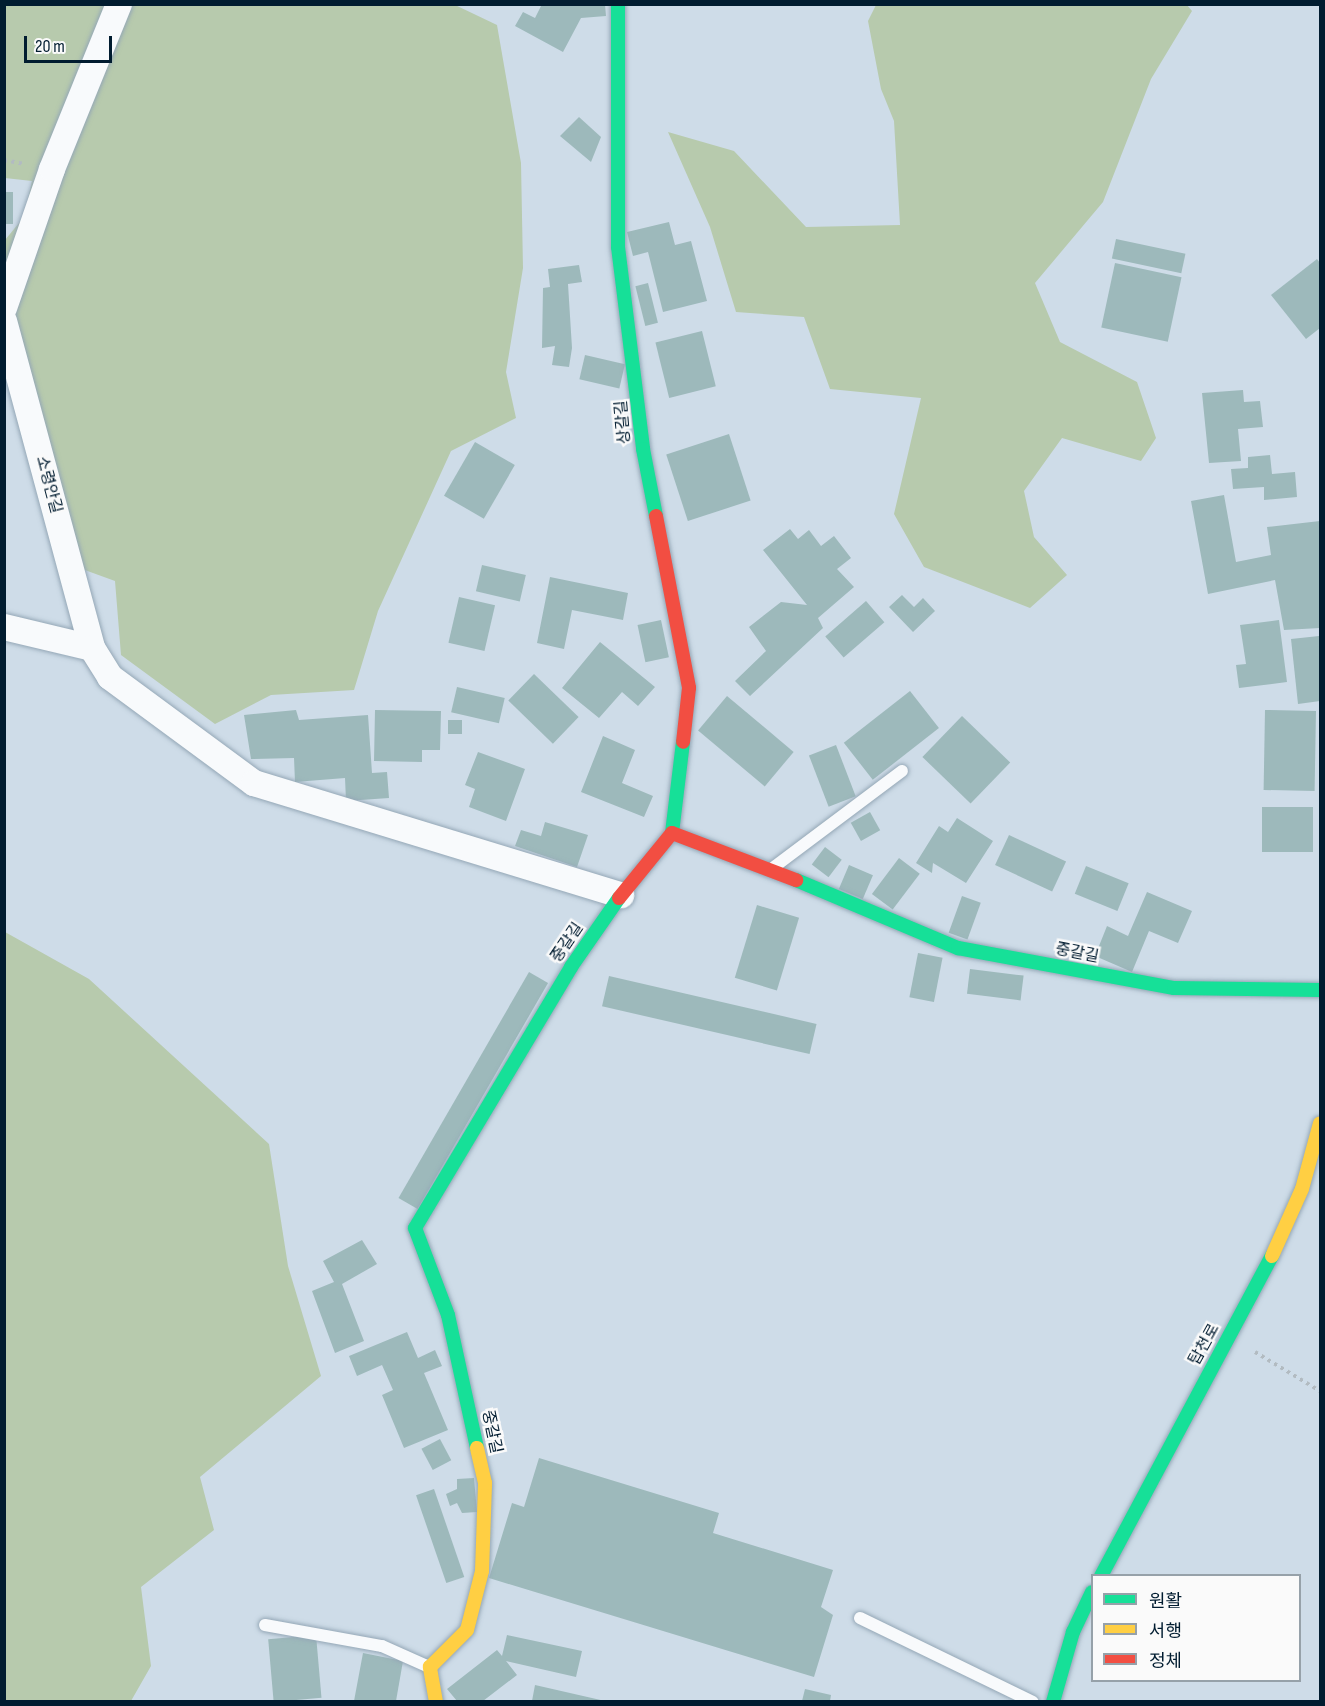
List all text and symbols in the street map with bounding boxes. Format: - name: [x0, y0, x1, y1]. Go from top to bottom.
- scale bar: [27, 24, 116, 62]
- text: 20 m: [35, 36, 65, 57]
- street label: 상갈길: [613, 399, 635, 445]
- street label: 소령안길: [31, 454, 65, 516]
- street label: 중갈길: [548, 919, 588, 967]
- street label: 중갈길: [1053, 940, 1101, 968]
- street label: 탑천로: [1186, 1321, 1224, 1369]
- street label: 중갈길: [477, 1408, 505, 1456]
- legend: [1091, 1574, 1301, 1682]
- text: 원활: [1149, 1591, 1182, 1612]
- text: 서행: [1149, 1621, 1182, 1642]
- text: 정체: [1149, 1651, 1182, 1672]

